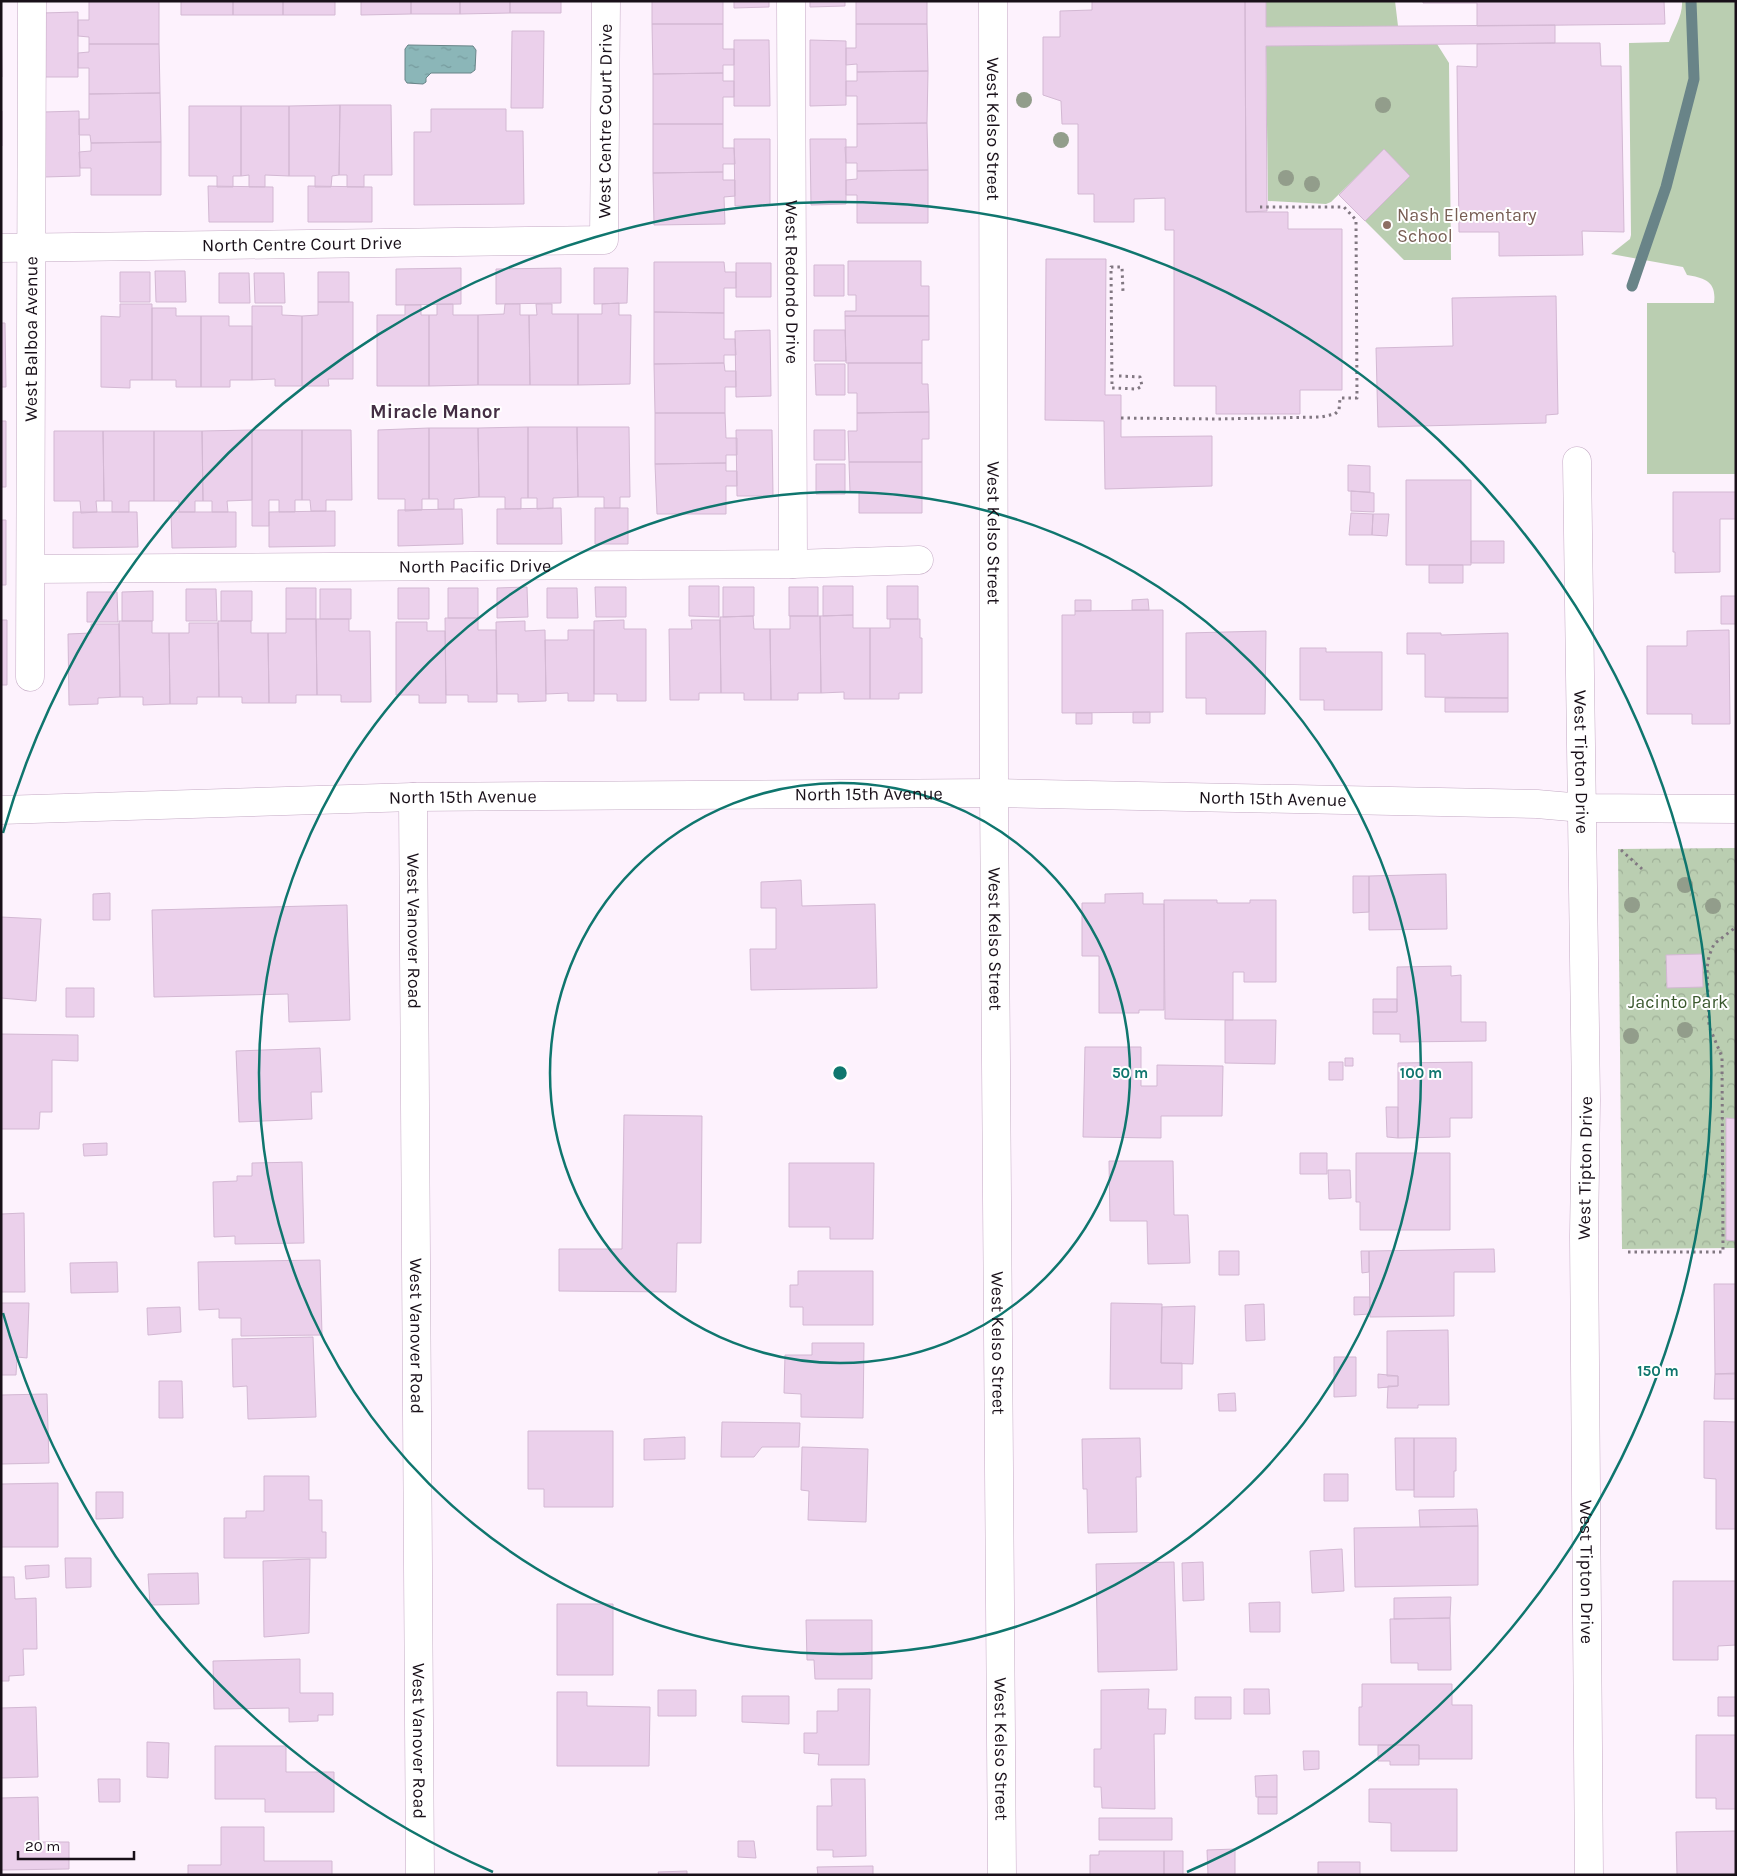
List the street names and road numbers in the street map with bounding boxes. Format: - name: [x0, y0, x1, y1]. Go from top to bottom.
- street label: West Centre Court Drive: [593, 24, 617, 219]
- street label: West Kelso Street: [982, 57, 1004, 201]
- street label: West Redondo Drive: [781, 200, 803, 364]
- street label: North Centre Court Drive: [202, 232, 402, 256]
- street label: West Balboa Avenue: [20, 256, 42, 422]
- street label: West Kelso Street: [983, 461, 1005, 605]
- street label: North Pacific Drive: [399, 555, 551, 578]
- street label: West Tipton Drive: [1569, 690, 1593, 834]
- street label: North 15th Avenue: [795, 782, 943, 805]
- street label: North 15th Avenue: [388, 785, 537, 809]
- street label: North 15th Avenue: [1199, 786, 1347, 811]
- street label: West Vanover Road: [402, 853, 425, 1009]
- street label: West Kelso Street: [984, 867, 1007, 1011]
- street label: West Tipton Drive: [1573, 1096, 1597, 1240]
- street label: West Vanover Road: [405, 1258, 428, 1414]
- street label: West Kelso Street: [987, 1271, 1010, 1415]
- street label: West Tipton Drive: [1575, 1500, 1598, 1644]
- street label: West Vanover Road: [408, 1663, 431, 1819]
- street label: West Kelso Street: [990, 1677, 1013, 1821]

